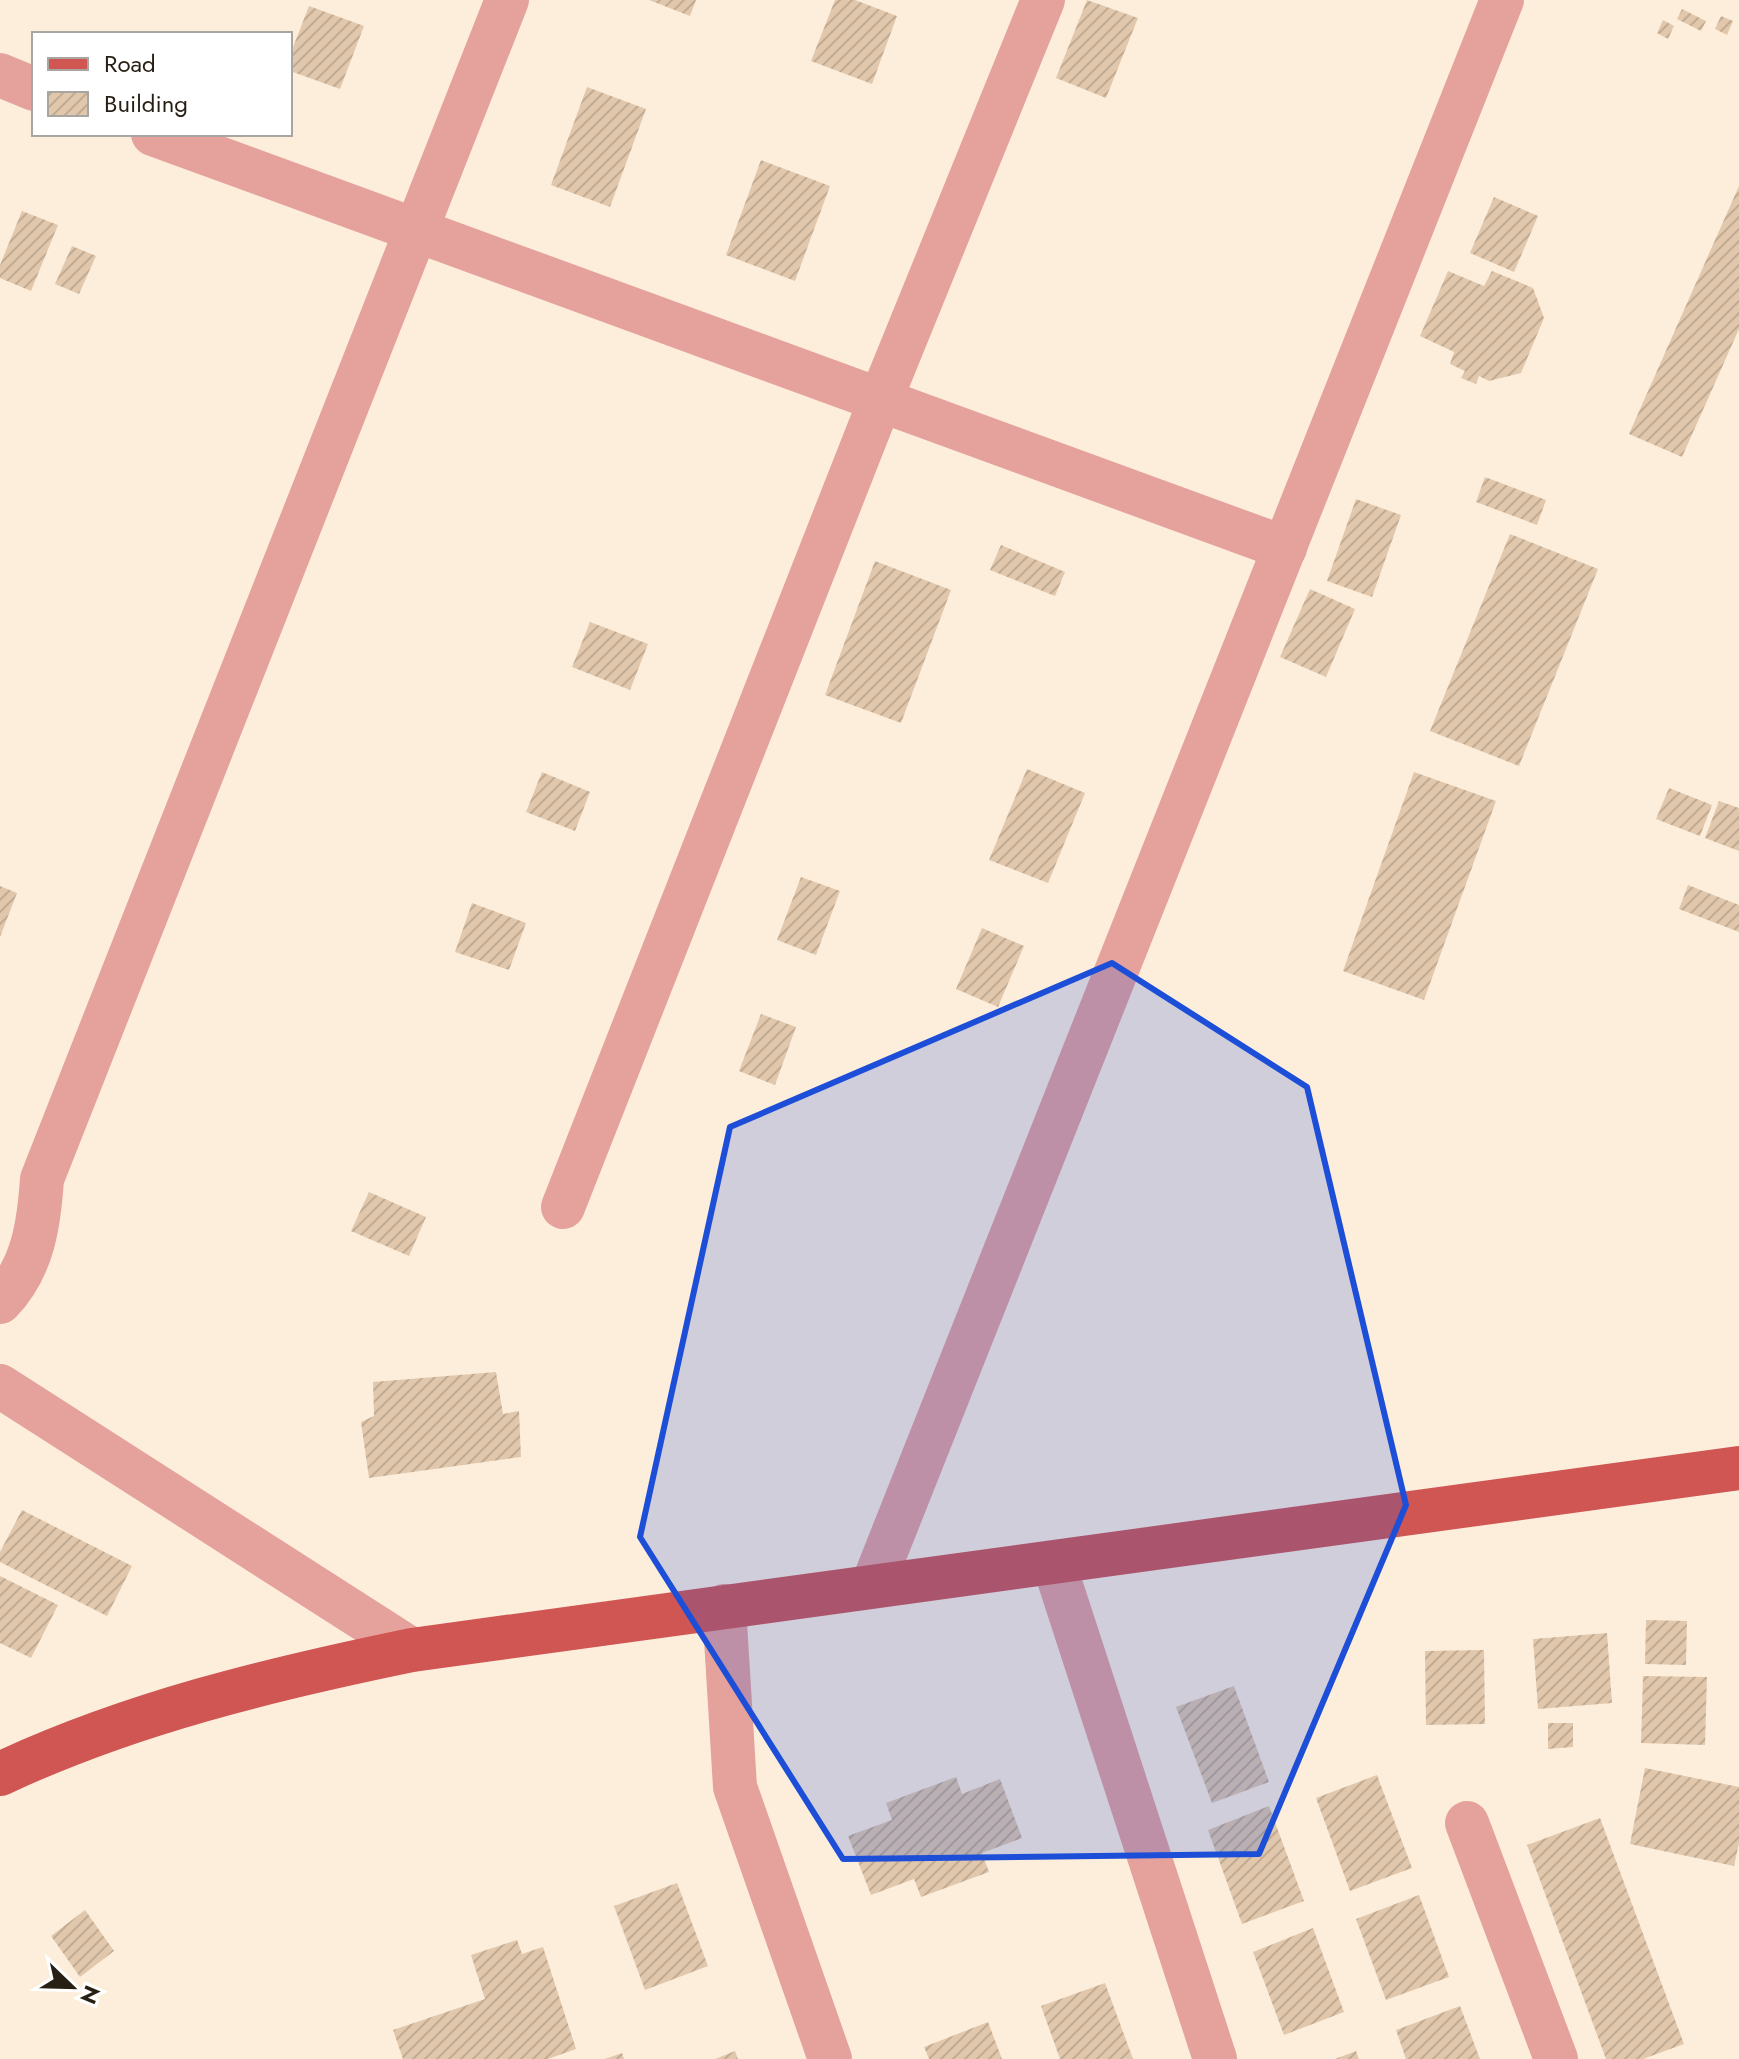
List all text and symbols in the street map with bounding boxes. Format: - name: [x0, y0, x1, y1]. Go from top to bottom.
- legend: [32, 32, 292, 136]
- text: Road: [104, 46, 156, 81]
- text: Building: [104, 86, 188, 121]
- north arrow: [32, 1947, 112, 2027]
- text: N: [72, 1981, 109, 2009]

